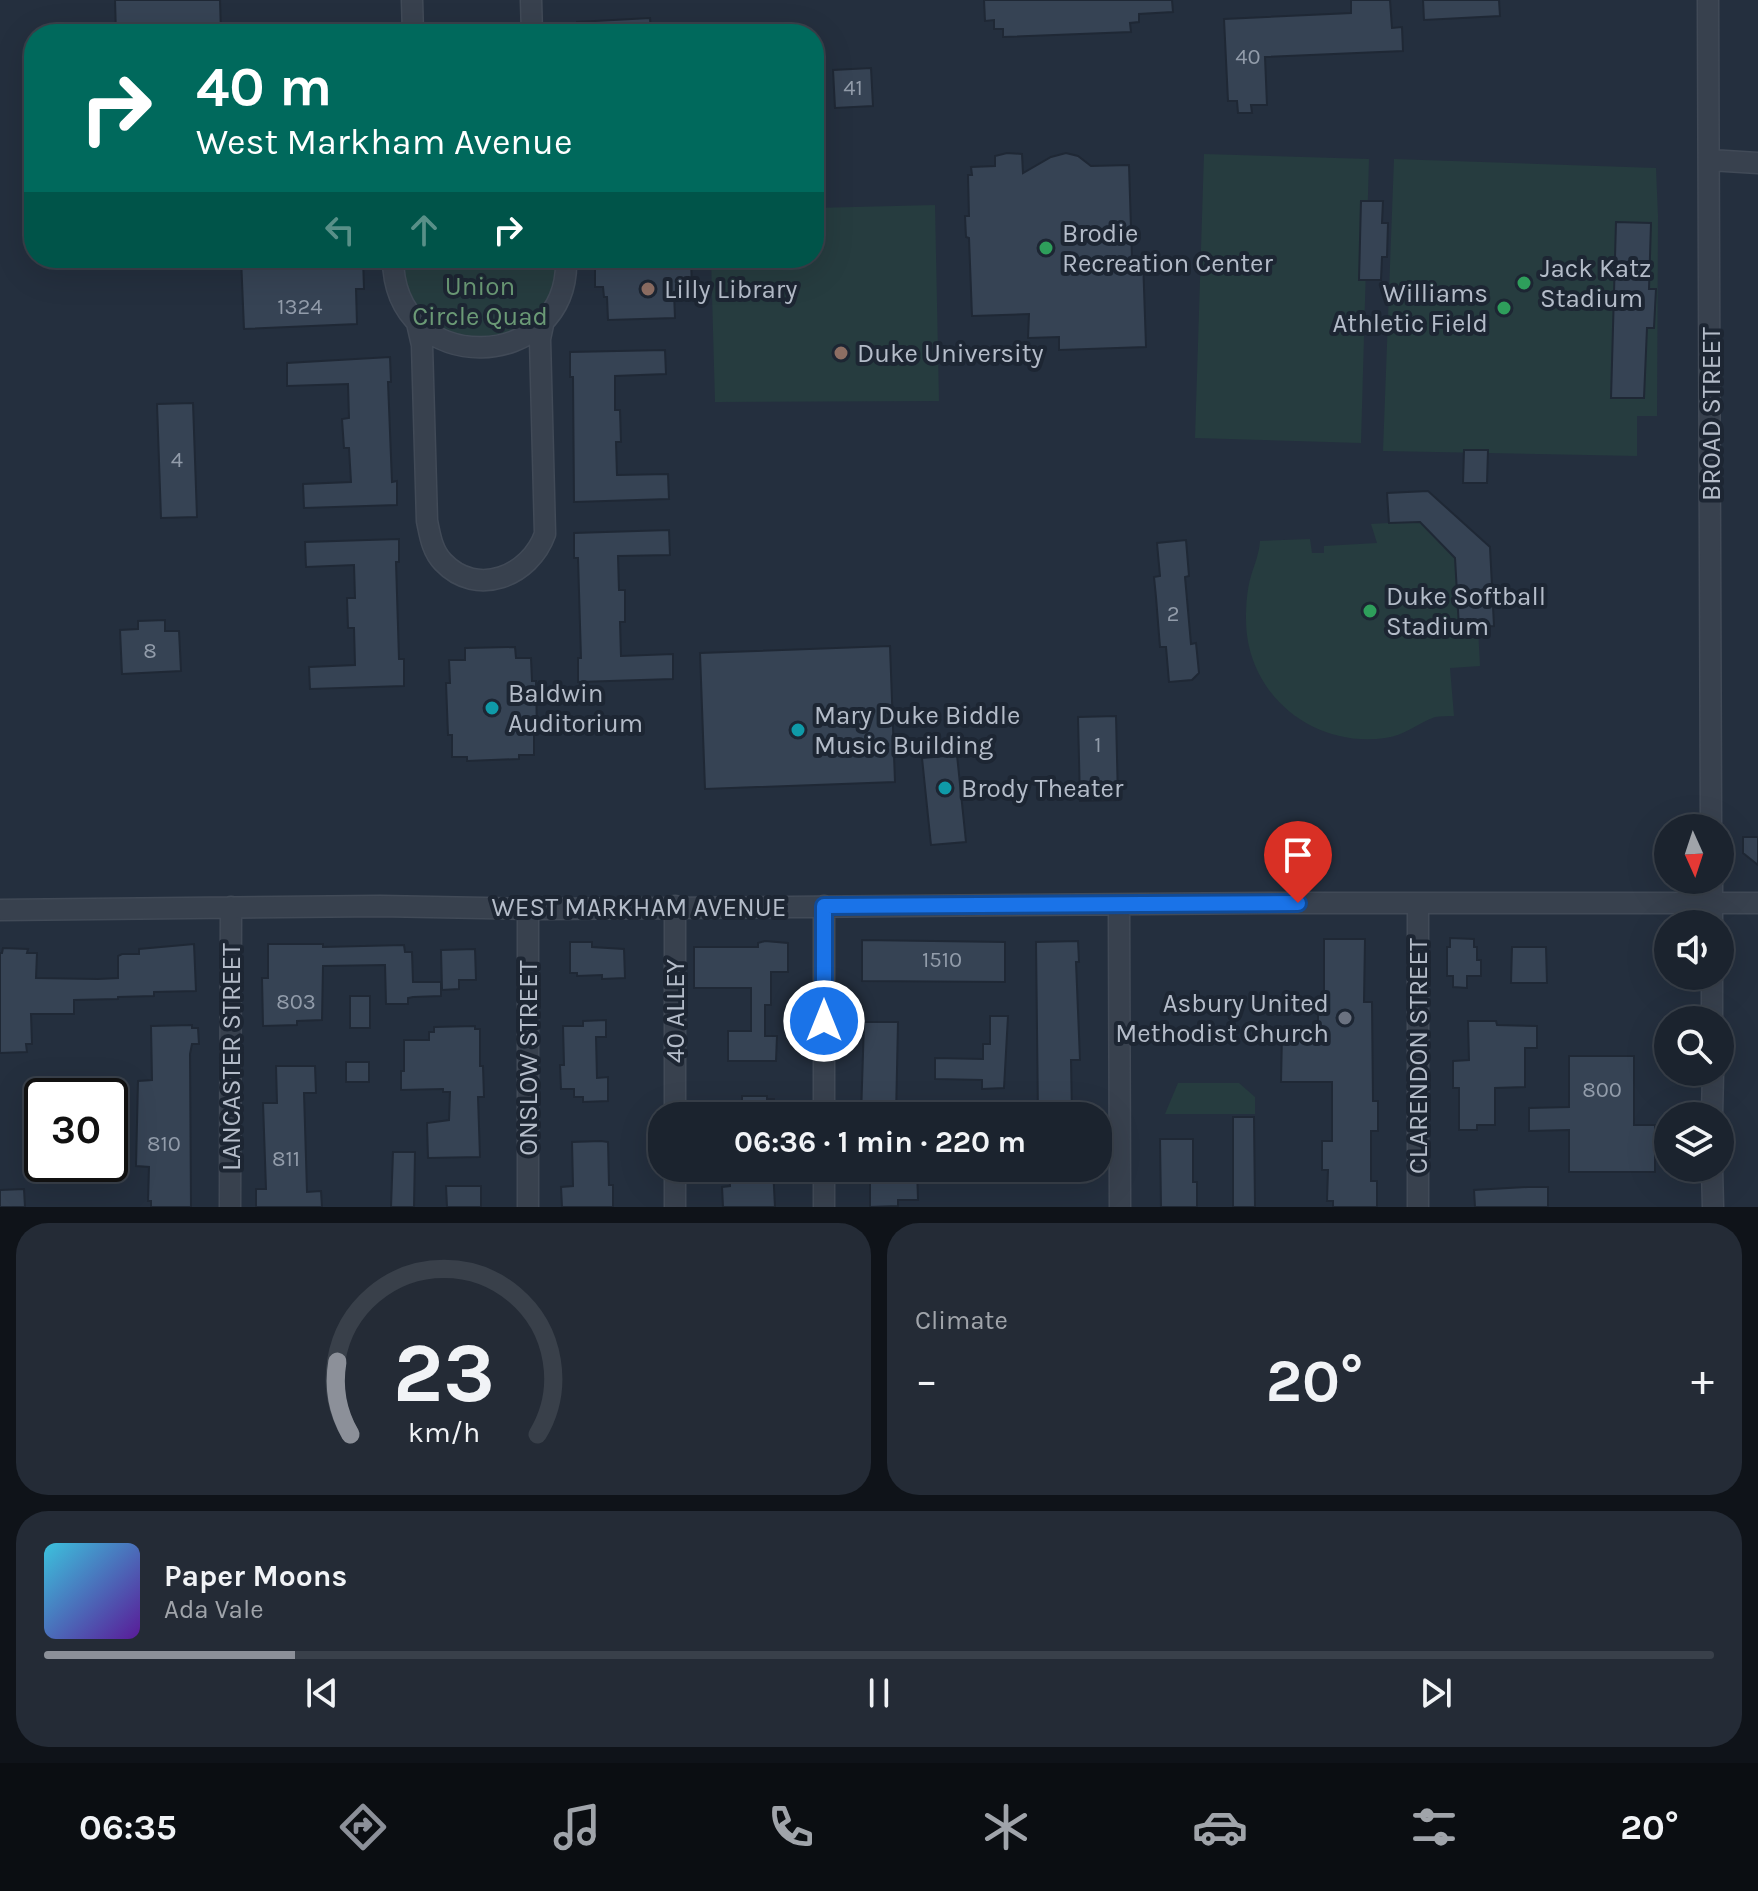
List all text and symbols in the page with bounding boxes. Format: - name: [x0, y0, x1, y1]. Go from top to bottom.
- house number: 40: [1235, 44, 1261, 70]
- text: 40 m: [196, 54, 332, 119]
- icon: right: [64, 56, 168, 160]
- house number: 41: [843, 75, 863, 101]
- text: West Markham Avenue: [196, 121, 572, 163]
- icon: left: [318, 208, 362, 252]
- icon: ahead: [402, 208, 446, 252]
- icon: right: [486, 208, 530, 252]
- place label: Brodie Recreation Center: [1062, 218, 1273, 279]
- marker: Brodie Recreation Center: [1037, 239, 1055, 257]
- place label: Jack Katz Stadium: [1540, 253, 1651, 314]
- park label: Union Circle Quad: [412, 271, 548, 332]
- place label: Lilly Library: [664, 274, 797, 305]
- marker: Jack Katz Stadium: [1515, 274, 1533, 292]
- place label: Williams Athletic Field: [1332, 278, 1488, 339]
- marker: Lilly Library: [639, 280, 657, 298]
- house number: 1324: [277, 294, 323, 320]
- marker: Williams Athletic Field: [1495, 299, 1513, 317]
- street label: BROAD STREET: [1696, 327, 1727, 501]
- place label: Duke University: [857, 338, 1044, 369]
- marker: Duke University: [832, 344, 850, 362]
- house number: 4: [171, 447, 183, 473]
- place label: Duke Softball Stadium: [1386, 581, 1546, 642]
- house number: 2: [1167, 601, 1179, 627]
- marker: Duke Softball Stadium: [1361, 602, 1379, 620]
- house number: 8: [143, 638, 157, 664]
- place label: Baldwin Auditorium: [508, 678, 643, 739]
- marker: Baldwin Auditorium: [483, 699, 501, 717]
- place label: Mary Duke Biddle Music Building: [814, 700, 1020, 761]
- marker: Mary Duke Biddle Music Building: [789, 721, 807, 739]
- house number: 1: [1094, 732, 1102, 758]
- place label: Brody Theater: [961, 773, 1124, 804]
- marker: Brody Theater: [936, 779, 954, 797]
- north arrow: [1654, 814, 1734, 894]
- map controls: [1654, 814, 1734, 1182]
- pin: [1264, 821, 1332, 903]
- icon: arrive: [1276, 833, 1320, 877]
- street label: WEST MARKHAM AVENUE: [492, 892, 786, 923]
- button: sound: [1654, 910, 1734, 990]
- street label: CLARENDON STREET: [1403, 938, 1434, 1174]
- street label: LANCASTER STREET: [216, 943, 247, 1171]
- house number: 1510: [922, 947, 962, 973]
- street label: 40 ALLEY: [660, 958, 691, 1063]
- street label: ONSLOW STREET: [513, 960, 544, 1156]
- position arrow: [782, 979, 866, 1063]
- place label: Asbury United Methodist Church: [1115, 988, 1329, 1049]
- house number: 803: [276, 989, 316, 1015]
- button: search: [1654, 1006, 1734, 1086]
- marker: Asbury United Methodist Church: [1336, 1009, 1354, 1027]
- house number: 800: [1582, 1077, 1622, 1103]
- speed limit sign: 30: [24, 1078, 128, 1182]
- button: layers: [1654, 1102, 1734, 1182]
- text: 06:36 · 1 min · 220 m: [734, 1124, 1026, 1160]
- house number: 810: [147, 1131, 181, 1157]
- house number: 811: [272, 1146, 300, 1172]
- text: Climate: [915, 1305, 1008, 1336]
- text: 23: [392, 1325, 495, 1422]
- text: 20°: [1266, 1346, 1363, 1416]
- text: −: [915, 1355, 938, 1406]
- text: +: [1691, 1355, 1714, 1406]
- text: km/h: [407, 1416, 480, 1449]
- text: Paper Moons: [164, 1558, 347, 1594]
- text: Ada Vale: [164, 1594, 264, 1625]
- icon: previous: [300, 1671, 344, 1715]
- icon: pause: [857, 1671, 901, 1715]
- icon: next: [1414, 1671, 1458, 1715]
- icon: directions: [335, 1799, 391, 1855]
- icon: music: [549, 1799, 605, 1855]
- icon: phone: [763, 1799, 819, 1855]
- icon: climate: [978, 1799, 1034, 1855]
- icon: car: [1192, 1799, 1248, 1855]
- icon: filters: [1406, 1799, 1462, 1855]
- text: 06:35: [79, 1806, 177, 1848]
- text: 20°: [1620, 1806, 1679, 1848]

